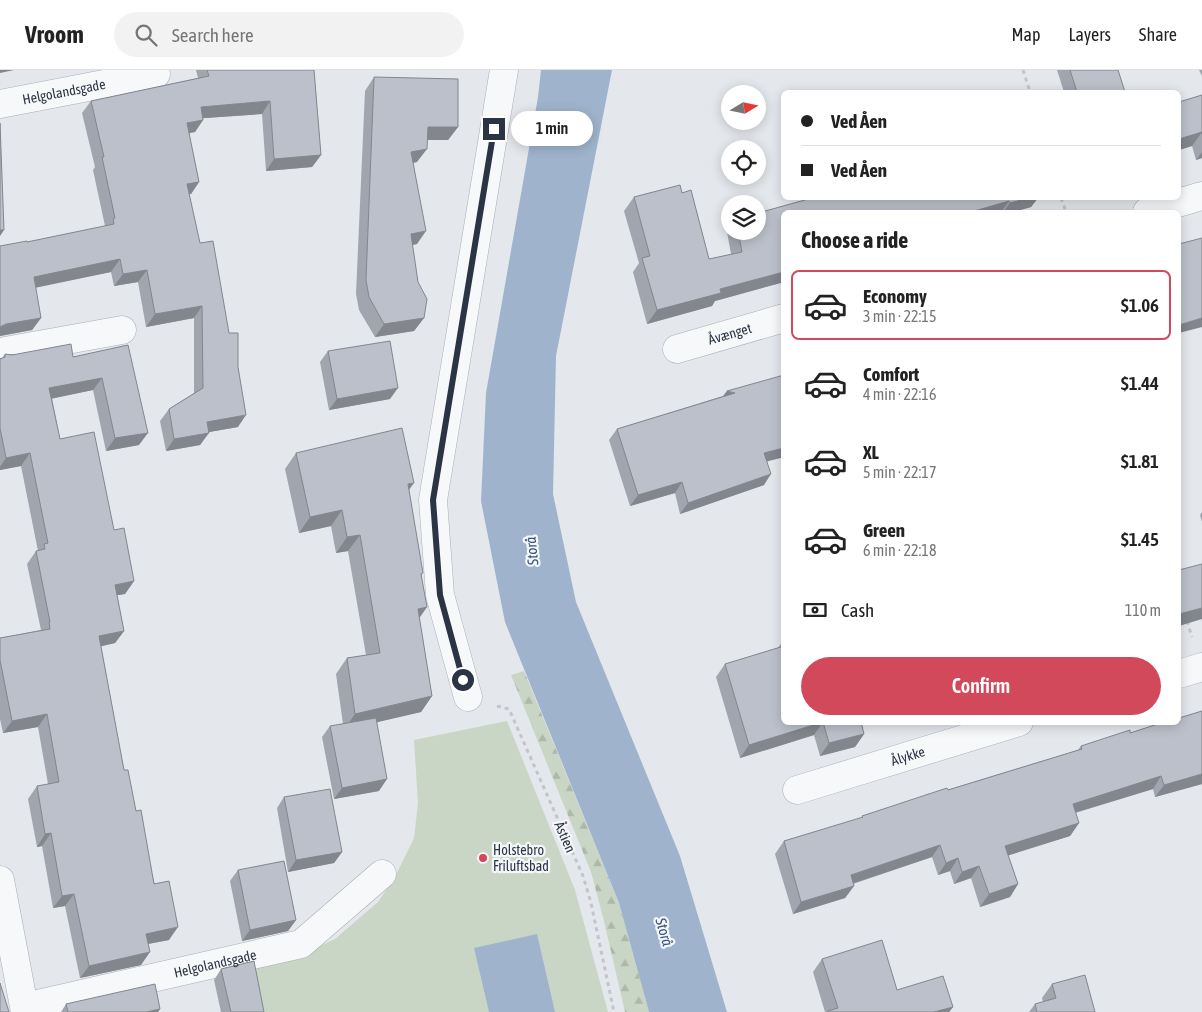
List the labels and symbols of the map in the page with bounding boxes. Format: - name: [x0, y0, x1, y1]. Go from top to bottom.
- street label: Helgolandsgade: [21, 76, 107, 108]
- north arrow: [721, 85, 766, 130]
- callout: 1 min: [512, 112, 594, 146]
- route end: [483, 118, 505, 140]
- street label: Åvænget: [706, 320, 753, 348]
- water label: Storå: [522, 536, 542, 567]
- route start: [452, 669, 474, 691]
- street label: Ålykke: [889, 743, 927, 769]
- street label: Åstien: [551, 819, 580, 855]
- place label: Holstebro Friluftsbad: [493, 842, 549, 874]
- marker: Holstebro Friluftsbad: [477, 852, 489, 864]
- water label: Storå: [652, 915, 677, 948]
- street label: Helgolandsgade: [172, 946, 258, 981]

